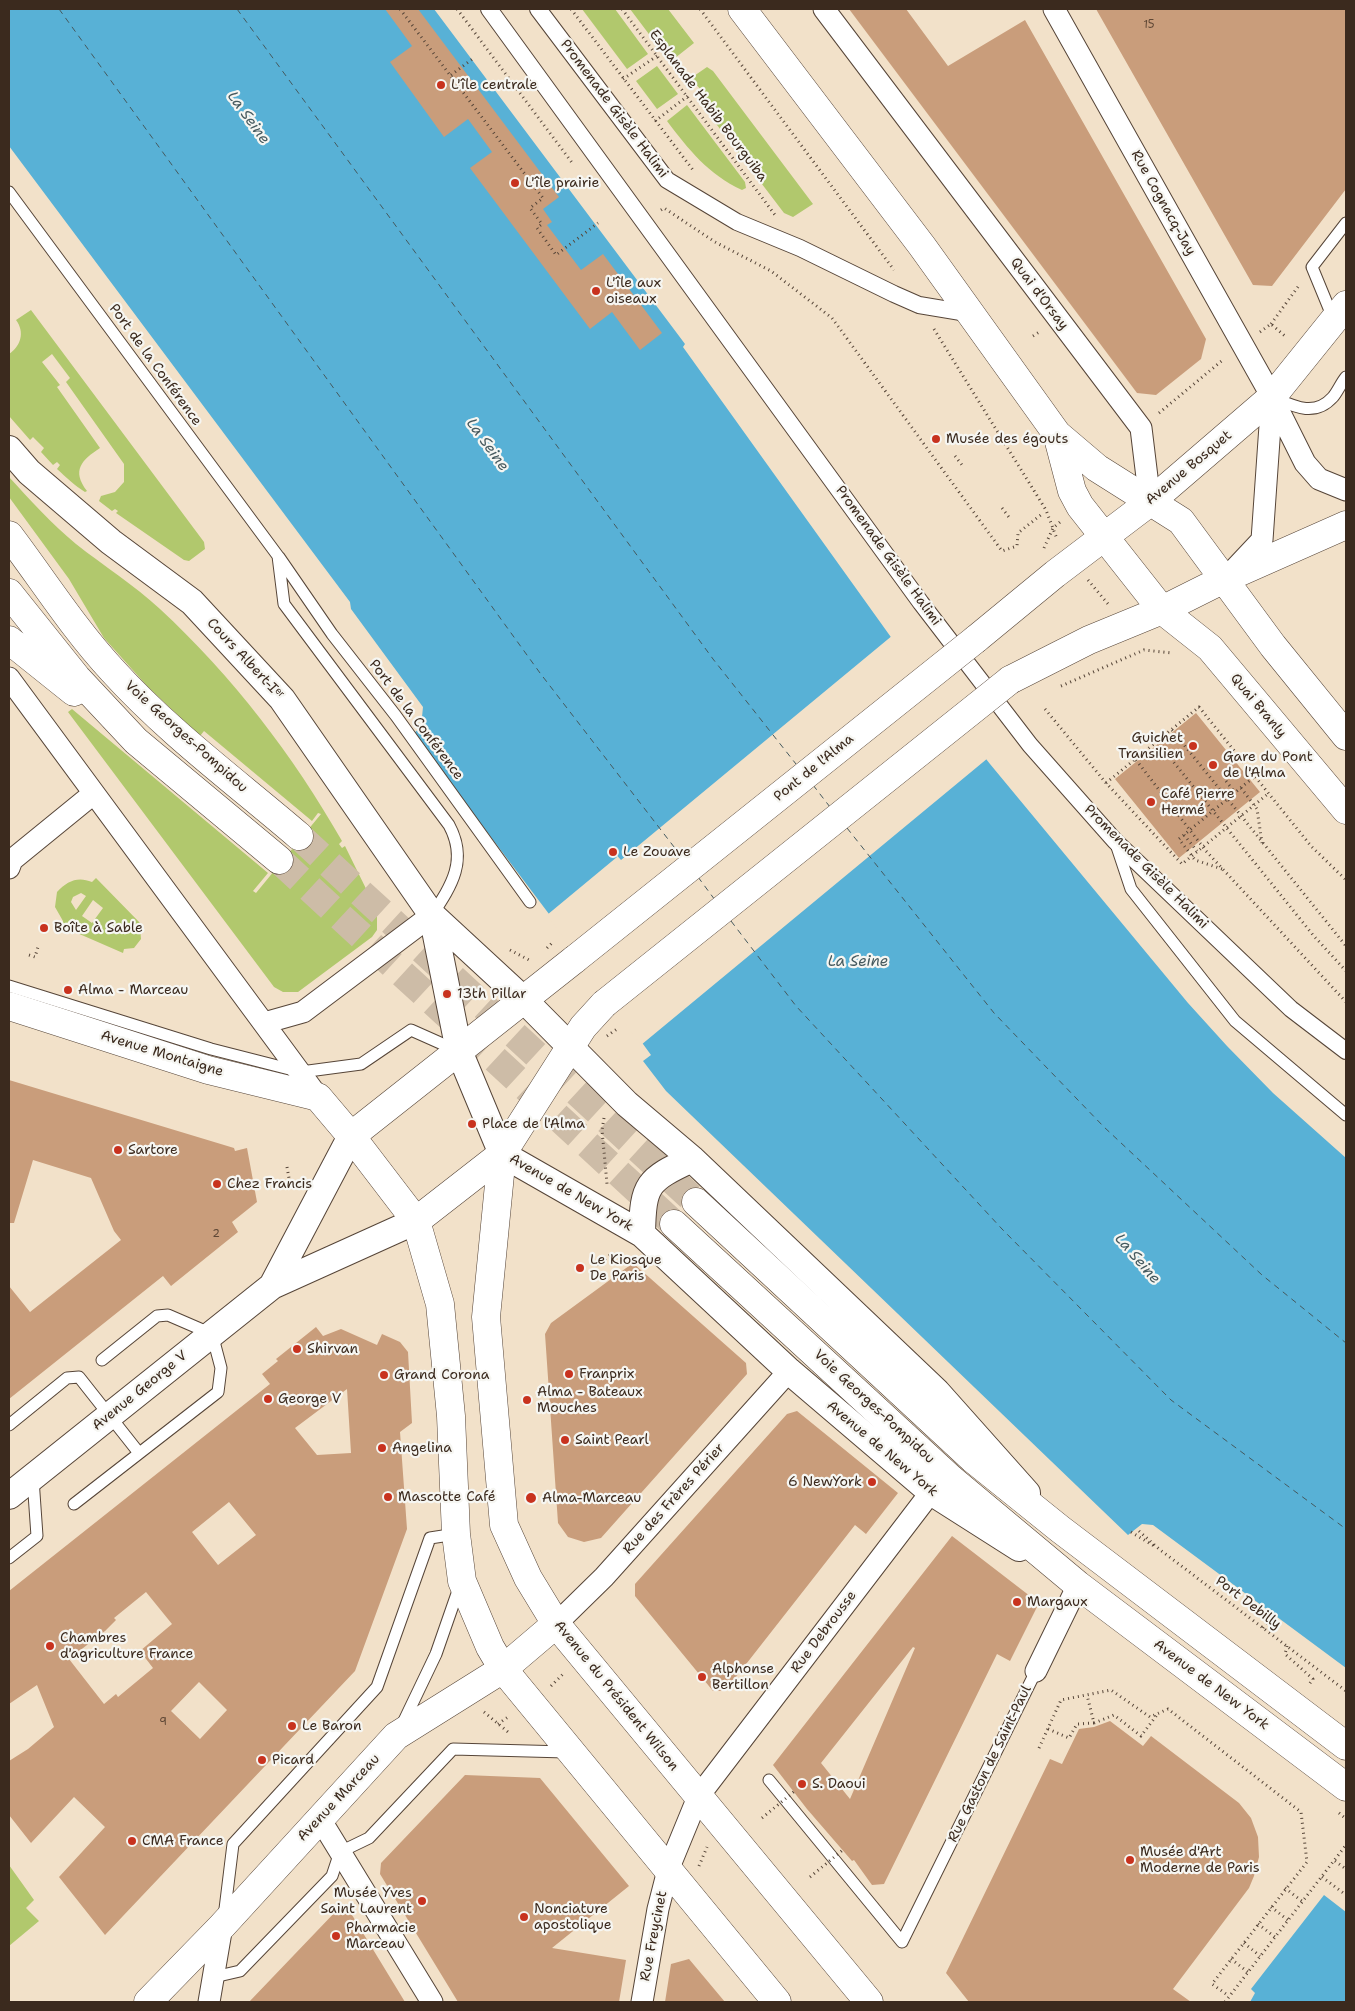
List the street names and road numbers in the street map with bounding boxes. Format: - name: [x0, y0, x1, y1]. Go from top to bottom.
- street label: Esplanade Habib Bourguiba: [645, 27, 771, 185]
- street label: Promenade Gisèle Halimi: [556, 37, 672, 181]
- street label: Rue Cognacq-Jay: [1127, 147, 1199, 259]
- street label: Quai d'Orsay: [1006, 255, 1072, 333]
- street label: Port de la Conférence: [105, 301, 205, 429]
- street label: Avenue Bosquet: [1142, 427, 1236, 509]
- street label: Promenade Gisèle Halimi: [832, 483, 944, 629]
- street label: Cours Albert-Iᵉʳ: [203, 615, 287, 703]
- street label: Port de la Conférence: [365, 656, 467, 784]
- street label: Quai Branly: [1226, 671, 1290, 741]
- street label: Voie Georges-Pompidou: [121, 677, 251, 797]
- street label: Pont de l'Alma: [771, 731, 857, 805]
- street label: Promenade Gisèle Halimi: [1080, 801, 1212, 933]
- street label: Avenue Montaigne: [99, 1027, 225, 1081]
- street label: Avenue de New York: [506, 1151, 636, 1235]
- street label: Voie Georges-Pompidou: [810, 1347, 938, 1467]
- street label: Avenue George V: [89, 1348, 191, 1434]
- street label: Avenue de New York: [823, 1397, 941, 1501]
- street label: Rue des Frères Périer: [620, 1440, 728, 1558]
- street label: Port Debilly: [1212, 1573, 1284, 1633]
- street label: Rue Debrousse: [788, 1588, 860, 1676]
- street label: Avenue du Président Wilson: [550, 1617, 682, 1775]
- street label: Avenue de New York: [1150, 1636, 1272, 1734]
- street label: Rue Gaston de Saint-Paul: [945, 1683, 1035, 1845]
- street label: Avenue Marceau: [294, 1751, 384, 1845]
- street label: Rue Freycinet: [637, 1889, 671, 1983]

